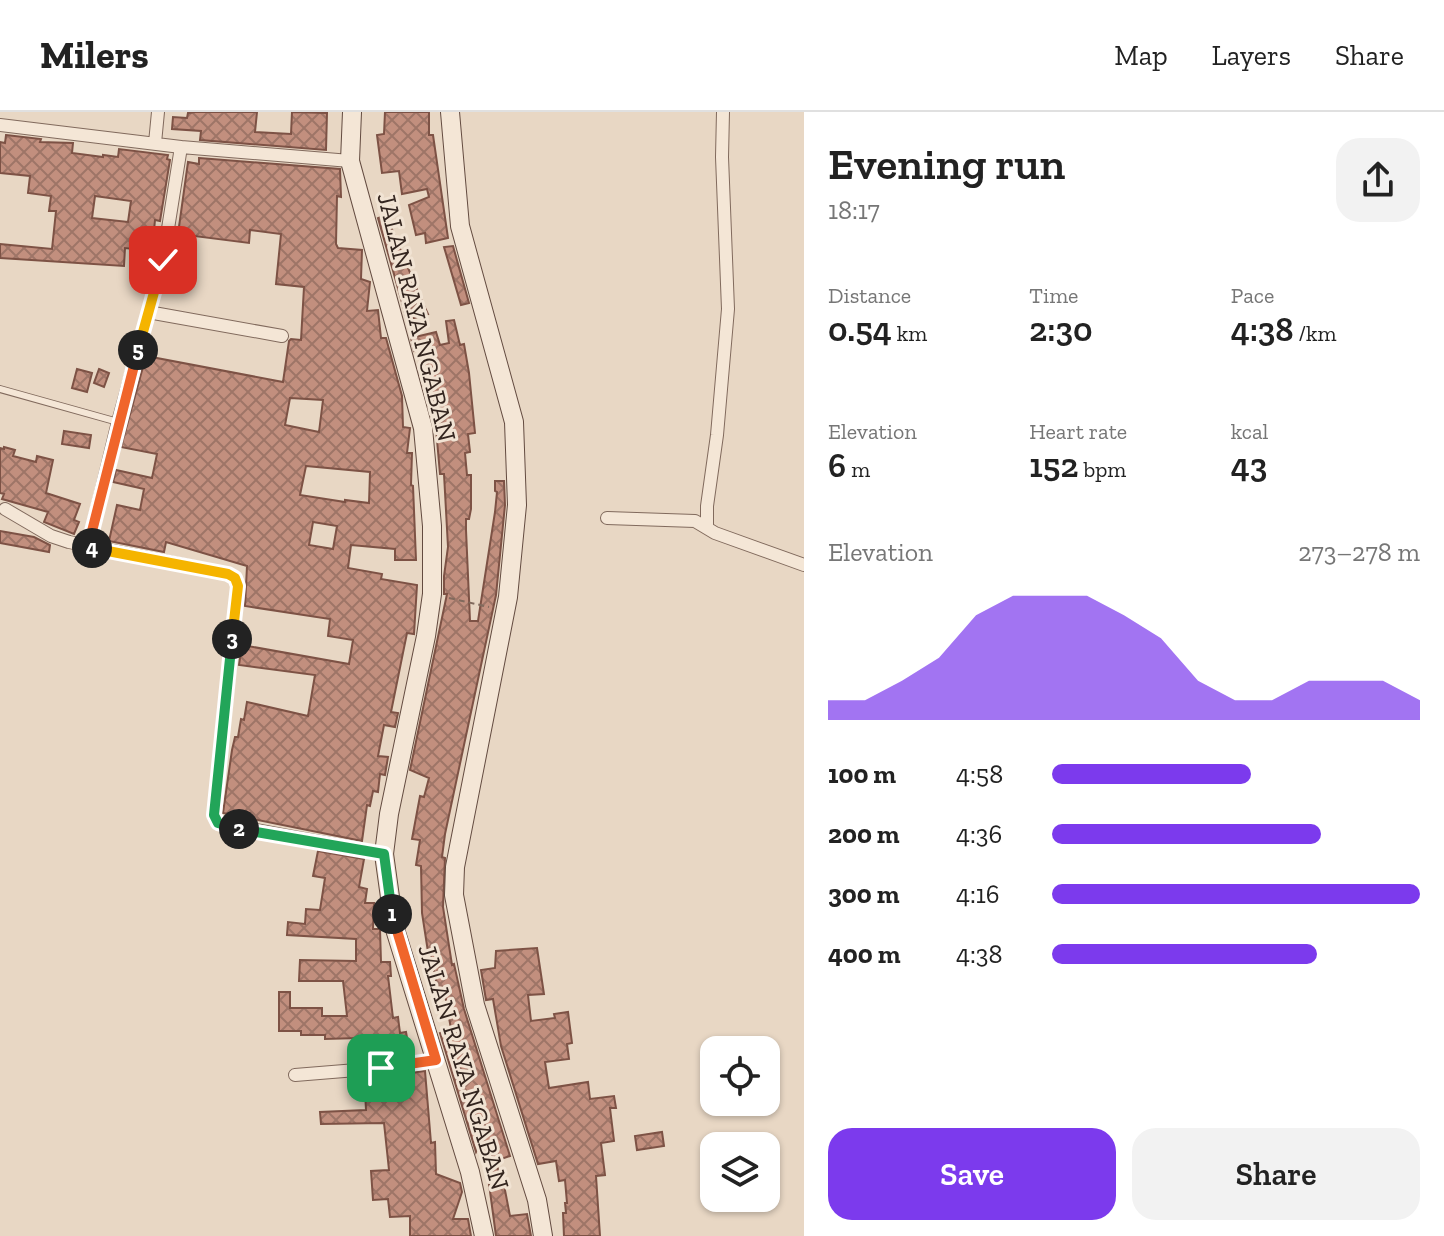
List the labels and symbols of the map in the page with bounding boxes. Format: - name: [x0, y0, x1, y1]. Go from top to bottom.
- street label: JALAN RAYA NGABAN: [371, 189, 463, 445]
- pin: [129, 226, 197, 294]
- pin: 5: [118, 330, 158, 370]
- pin: 4: [72, 528, 112, 568]
- pin: 3: [212, 619, 252, 659]
- pin: 2: [219, 809, 259, 849]
- pin: 1: [372, 894, 412, 934]
- street label: JALAN RAYA NGABAN: [411, 940, 517, 1194]
- pin: [347, 1034, 415, 1102]

